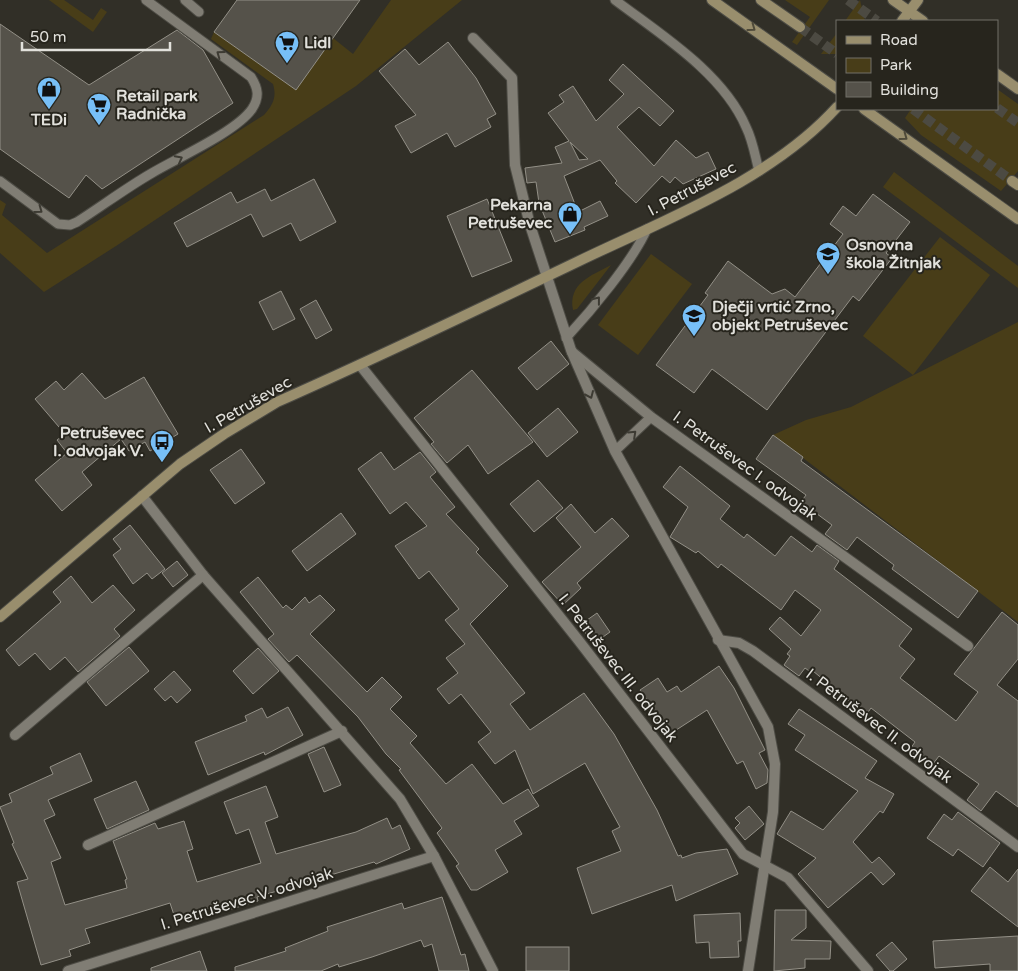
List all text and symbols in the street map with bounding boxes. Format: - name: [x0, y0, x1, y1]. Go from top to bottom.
- scale bar: [22, 20, 170, 52]
- legend: [836, 20, 998, 110]
- one-way arrow: [746, 22, 756, 31]
- text: 50 m: [30, 28, 67, 46]
- supermarket icon: Lidl: [274, 30, 300, 64]
- text: Road: [880, 31, 918, 49]
- place label: Lidl: [304, 33, 331, 53]
- one-way arrow: [216, 51, 226, 60]
- text: Park: [880, 56, 912, 74]
- shop icon: TEDi: [36, 76, 62, 110]
- text: Building: [880, 81, 939, 99]
- place label: Retail park Radnička: [116, 86, 198, 124]
- supermarket icon: Retail park Radnička: [86, 92, 112, 126]
- place label: TEDi: [30, 110, 67, 130]
- one-way arrow: [898, 131, 908, 140]
- one-way arrow: [174, 155, 183, 165]
- street label: I. Petruševec: [644, 157, 740, 221]
- place label: Pekarna Petruševec: [468, 195, 552, 233]
- shop icon: Pekarna Petruševec: [557, 201, 583, 235]
- one-way arrow: [34, 204, 43, 213]
- place label: Osnovna škola Žitnjak: [846, 235, 941, 273]
- school or university icon: Osnovna škola Žitnjak: [815, 241, 841, 275]
- one-way arrow: [592, 297, 601, 306]
- place label: Dječji vrtić Zrno, objekt Petruševec: [712, 297, 849, 335]
- school or university icon: Dječji vrtić Zrno, objekt Petruševec: [681, 303, 707, 337]
- street label: I. Petruševec: [201, 372, 295, 438]
- one-way arrow: [584, 390, 595, 399]
- street label: I. Petruševec I. odvojak: [669, 407, 821, 525]
- place label: Petruševec I. odvojak V.: [53, 423, 144, 461]
- bus stop icon: Petruševec I. odvojak V.: [149, 429, 175, 463]
- one-way arrow: [627, 431, 636, 440]
- street label: I. Petruševec III. odvojak: [554, 590, 682, 746]
- street label: I. Petruševec II. odvojak: [802, 664, 956, 788]
- street label: I. Petruševec V. odvojak: [158, 863, 336, 935]

